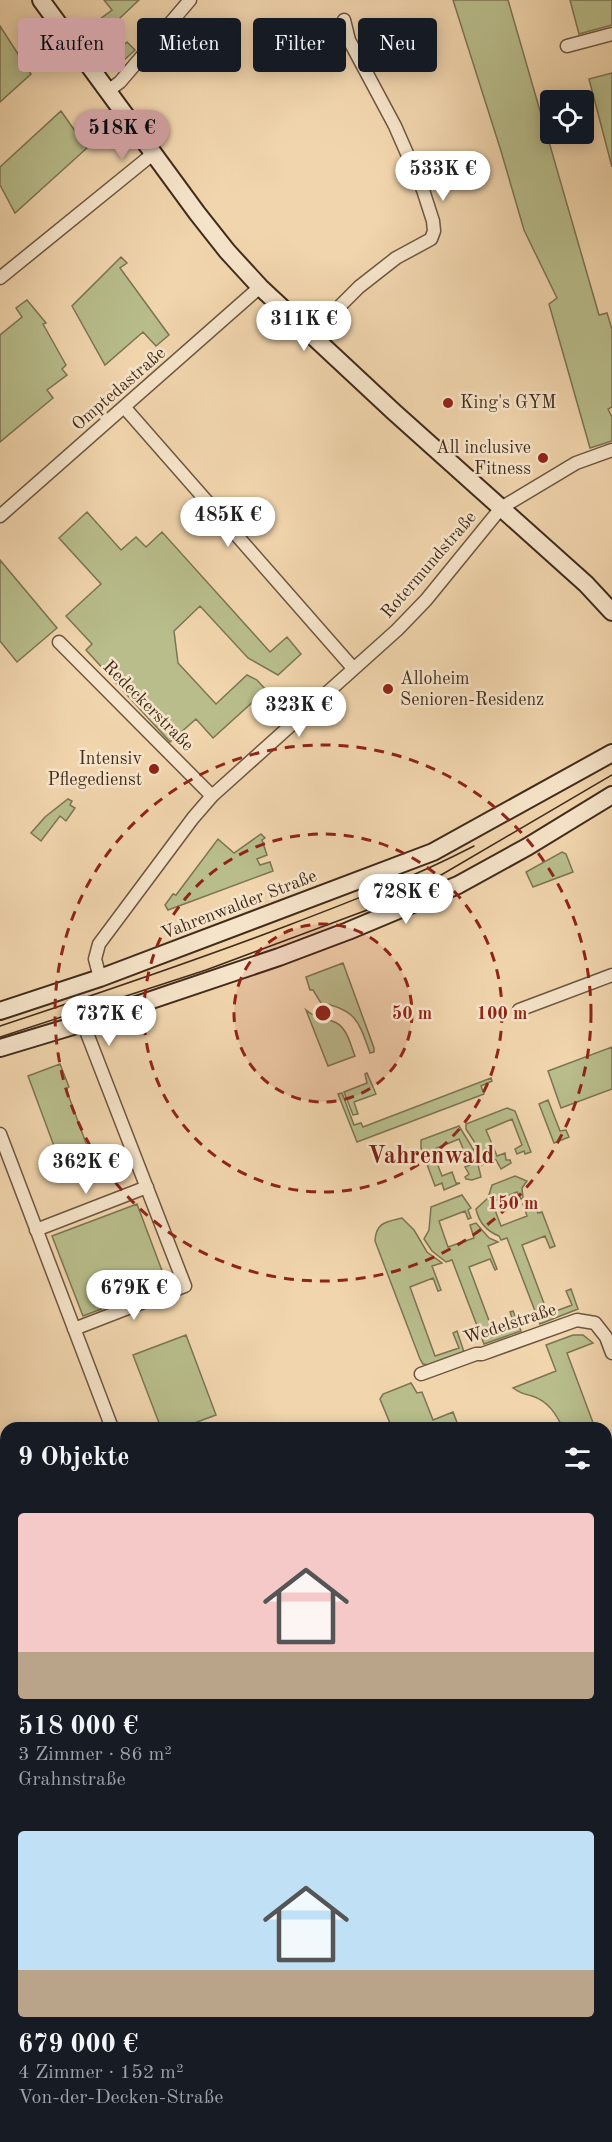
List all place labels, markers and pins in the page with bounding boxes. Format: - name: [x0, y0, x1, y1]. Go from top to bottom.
- pin: 518K €: [73, 110, 171, 161]
- pin: 533K €: [394, 151, 492, 202]
- pin: 311K €: [255, 301, 353, 352]
- place label: King's GYM: [460, 394, 556, 412]
- marker: King's GYM: [441, 396, 455, 410]
- place label: All inclusive Fitness: [436, 439, 531, 478]
- marker: All inclusive Fitness: [536, 451, 550, 465]
- pin: 485K €: [179, 497, 277, 548]
- place label: Alloheim Senioren-Residenz: [400, 670, 544, 709]
- marker: Alloheim Senioren-Residenz: [381, 682, 395, 696]
- pin: 323K €: [250, 687, 348, 738]
- place label: Intensiv Pflegedienst: [48, 750, 142, 789]
- marker: Intensiv Pflegedienst: [147, 762, 161, 776]
- pin: 728K €: [357, 874, 455, 925]
- pin: 737K €: [60, 996, 158, 1047]
- centre of rings: [313, 1003, 333, 1023]
- pin: 362K €: [37, 1144, 135, 1195]
- pin: 679K €: [85, 1270, 183, 1321]

